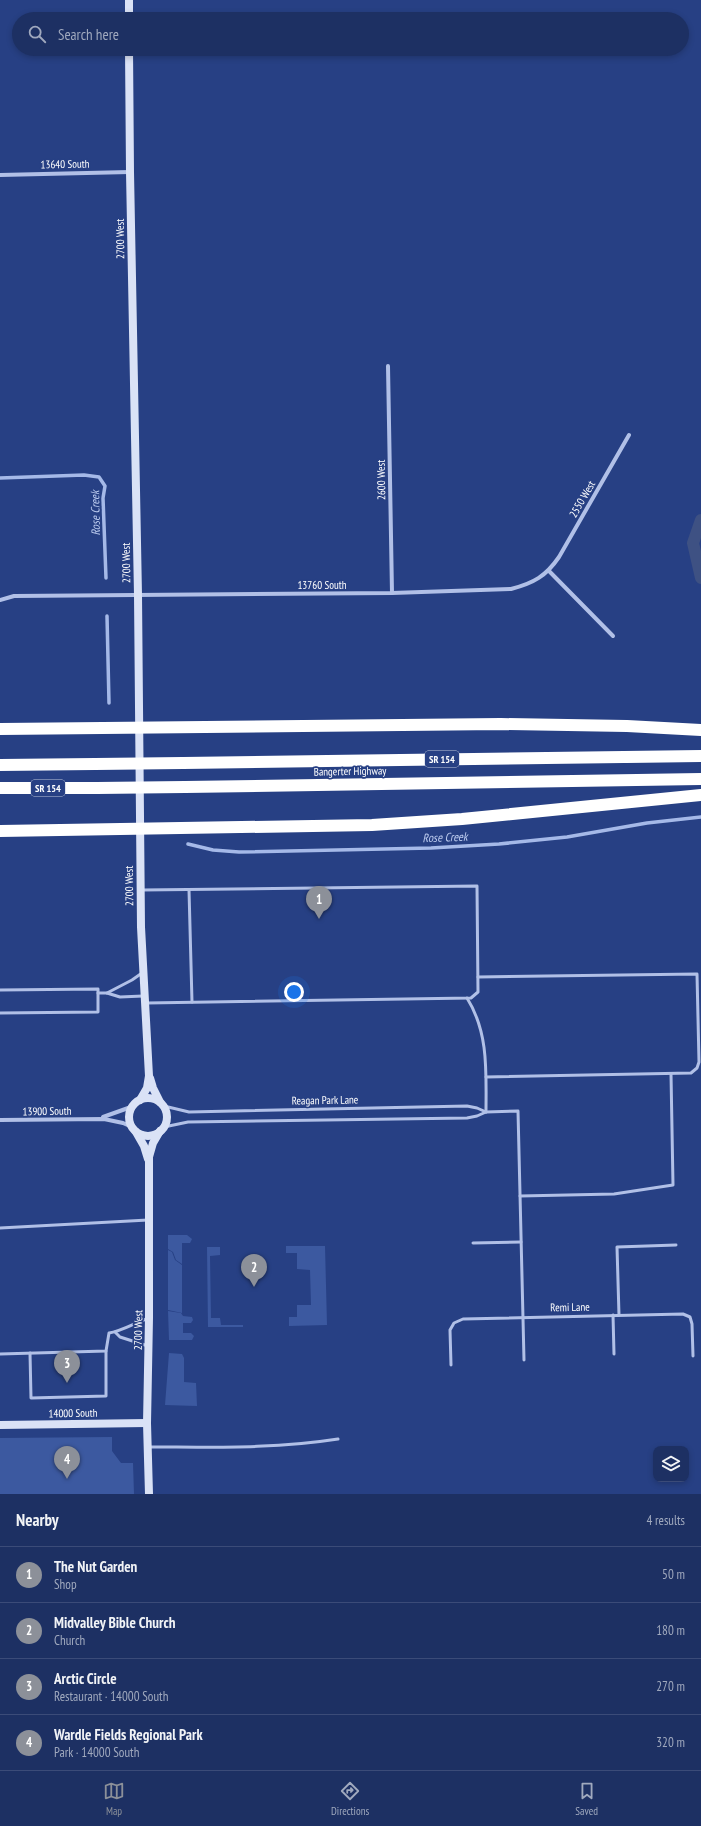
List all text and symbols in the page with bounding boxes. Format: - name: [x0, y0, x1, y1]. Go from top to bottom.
- search box: [12, 12, 689, 56]
- icon: search: [26, 23, 48, 45]
- text: Search here: [58, 25, 119, 44]
- street label: 13640 South: [40, 157, 90, 171]
- street label: 2700 West: [113, 219, 127, 259]
- street label: 2600 West: [374, 460, 388, 500]
- street label: 2550 West: [566, 478, 598, 520]
- water label: Rose Creek: [87, 489, 103, 536]
- street label: 2700 West: [119, 543, 133, 583]
- street label: 13760 South: [297, 578, 347, 592]
- road number: SR 154: [425, 751, 459, 767]
- street label: Bangerter Highway: [314, 763, 387, 779]
- road number: SR 154: [31, 780, 65, 796]
- water label: Rose Creek: [422, 829, 469, 845]
- street label: 2700 West: [122, 866, 136, 906]
- pin: 1: [306, 886, 332, 919]
- your location: [284, 982, 304, 1002]
- street label: Reagan Park Lane: [292, 1092, 359, 1108]
- street label: 13900 South: [22, 1104, 72, 1118]
- pin: 2: [241, 1254, 267, 1287]
- street label: Remi Lane: [550, 1300, 590, 1314]
- street label: 2700 West: [131, 1310, 145, 1350]
- pin: 3: [54, 1350, 80, 1383]
- street label: 14000 South: [48, 1406, 98, 1420]
- pin: 4: [54, 1446, 80, 1479]
- map controls: [653, 1446, 689, 1482]
- button: layers: [653, 1446, 689, 1482]
- text: Nearby: [16, 1509, 59, 1531]
- text: 4 results: [646, 1512, 685, 1529]
- text: The Nut Garden: [54, 1557, 137, 1576]
- text: 1: [26, 1566, 32, 1583]
- text: 50 m: [662, 1566, 685, 1583]
- text: Shop: [54, 1576, 77, 1593]
- text: Midvalley Bible Church: [54, 1613, 175, 1632]
- text: 2: [26, 1622, 32, 1639]
- text: 180 m: [656, 1622, 685, 1639]
- text: Church: [54, 1632, 85, 1649]
- text: Arctic Circle: [54, 1669, 117, 1688]
- text: 3: [26, 1678, 32, 1695]
- text: 270 m: [656, 1678, 685, 1695]
- text: Restaurant · 14000 South: [54, 1688, 168, 1705]
- text: Wardle Fields Regional Park: [54, 1725, 203, 1744]
- text: 4: [26, 1734, 32, 1751]
- text: 320 m: [656, 1734, 685, 1751]
- text: Park · 14000 South: [54, 1744, 139, 1761]
- tab: Map: [103, 1780, 125, 1818]
- tab: Directions: [331, 1780, 369, 1818]
- tab: Saved: [575, 1780, 598, 1818]

